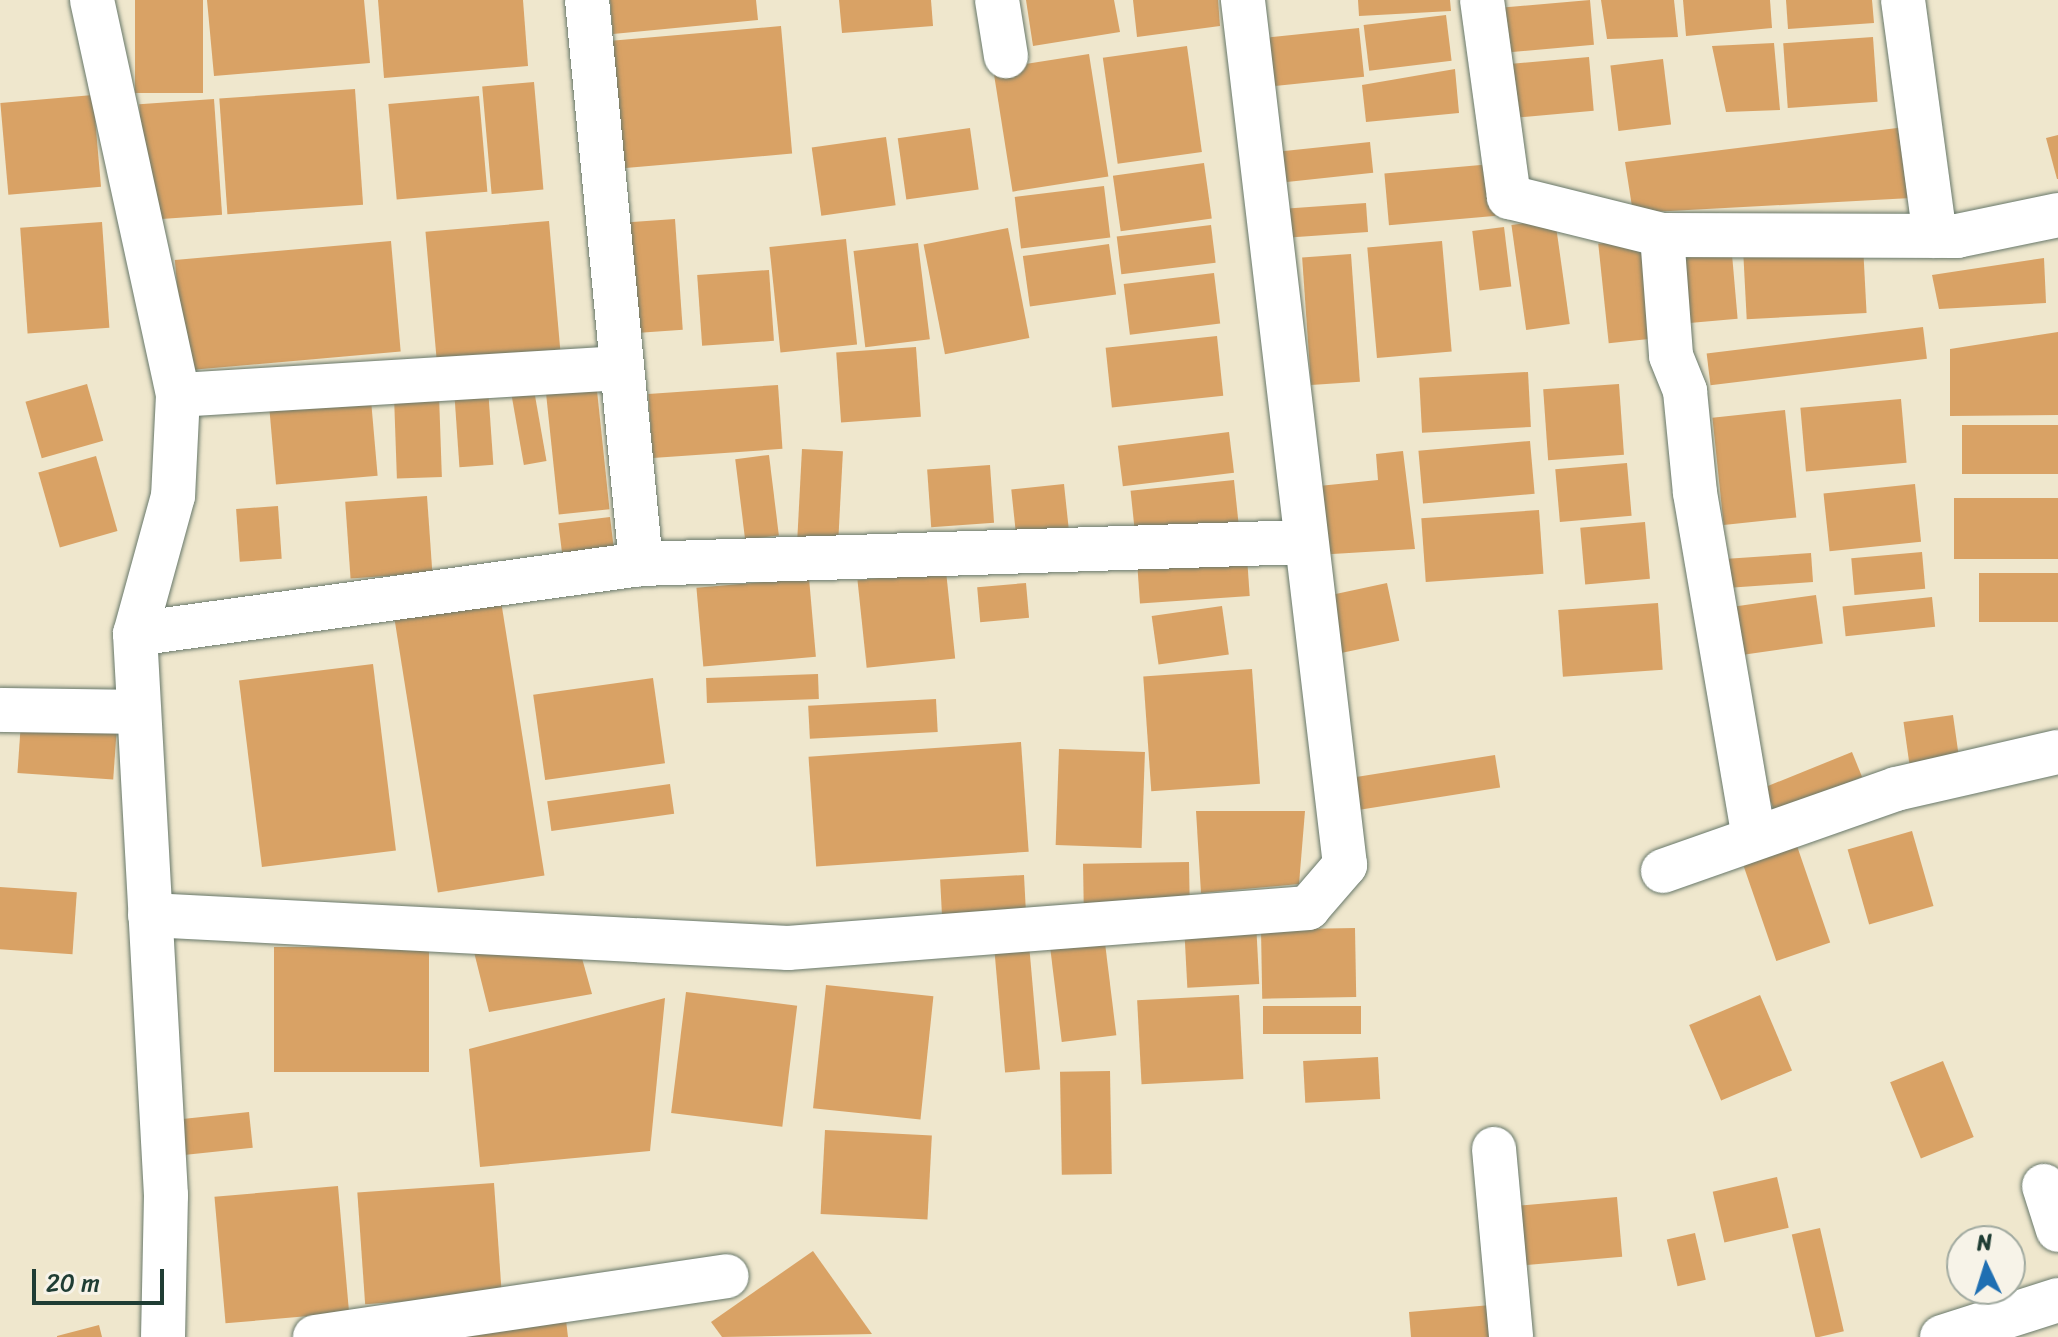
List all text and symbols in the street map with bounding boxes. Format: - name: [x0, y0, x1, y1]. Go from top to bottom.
- text: N: [1975, 1223, 1993, 1263]
- north arrow: [1946, 1225, 2026, 1305]
- scale bar: [36, 1253, 168, 1303]
- text: 20 m: [46, 1262, 100, 1304]

